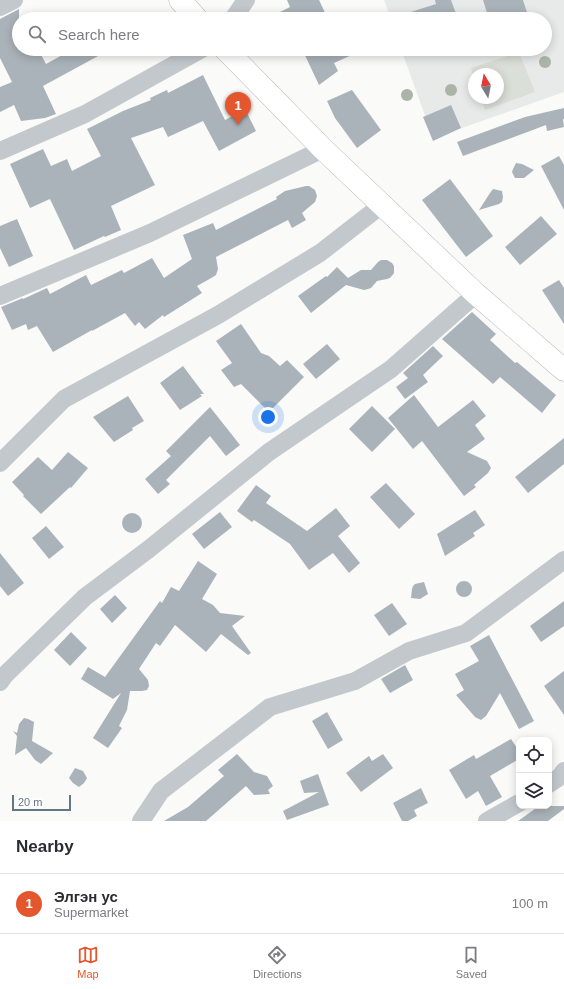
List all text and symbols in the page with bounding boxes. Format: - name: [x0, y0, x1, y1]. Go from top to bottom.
- search box: [12, 12, 552, 56]
- icon: search: [26, 23, 48, 45]
- text: Search here: [58, 26, 140, 43]
- north arrow: [468, 68, 504, 104]
- pin: 1: [225, 92, 251, 125]
- your location: [258, 407, 278, 427]
- map controls: [516, 737, 552, 809]
- button: locate: [516, 737, 552, 773]
- button: layers: [516, 773, 552, 809]
- scale bar: [12, 793, 71, 812]
- text: 20 m: [18, 796, 42, 808]
- text: Nearby: [16, 837, 74, 856]
- text: Элгэн ус: [54, 888, 118, 905]
- text: 1: [25, 896, 33, 911]
- text: 100 m: [512, 896, 548, 911]
- text: Supermarket: [54, 905, 128, 920]
- tab: Map: [77, 944, 99, 980]
- tab: Directions: [253, 944, 302, 980]
- tab: Saved: [456, 944, 487, 980]

